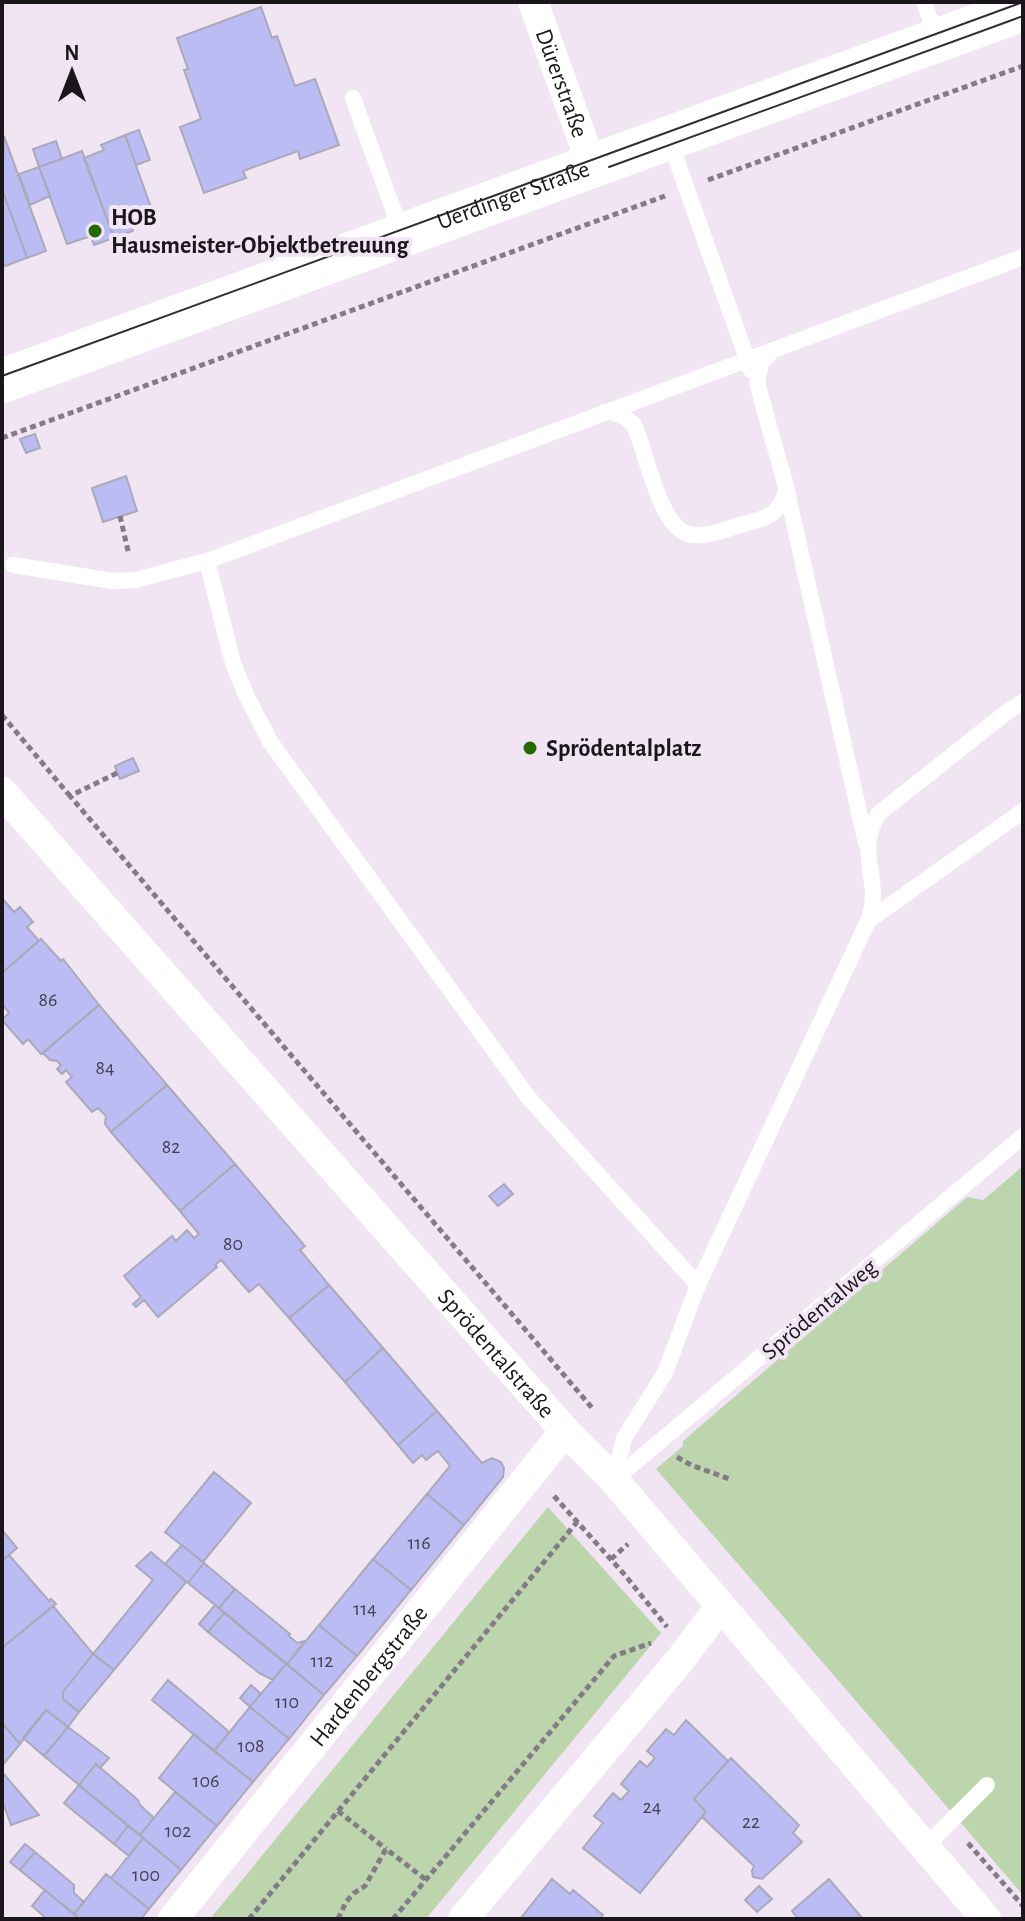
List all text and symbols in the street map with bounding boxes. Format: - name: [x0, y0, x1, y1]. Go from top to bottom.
- street label: Dürerstraße: [531, 26, 592, 141]
- north arrow: [32, 32, 112, 112]
- text: N: [64, 42, 80, 64]
- street label: Uerdinger Straße: [434, 157, 593, 234]
- place label: HOB Hausmeister-Objektbetreuung: [111, 206, 409, 258]
- marker: HOB Hausmeister-Objektbetreuung: [86, 222, 104, 240]
- place label: Sprödentalplatz: [546, 737, 701, 761]
- marker: Sprödentalplatz: [521, 739, 539, 757]
- house number: 86: [39, 990, 57, 1010]
- house number: 84: [95, 1058, 115, 1078]
- house number: 82: [162, 1137, 180, 1157]
- house number: 80: [223, 1234, 243, 1254]
- street label: Sprödentalweg: [758, 1255, 882, 1365]
- street label: Sprödentalstraße: [433, 1285, 559, 1423]
- house number: 116: [407, 1533, 431, 1553]
- house number: 114: [353, 1599, 377, 1619]
- street label: Hardenbergstraße: [306, 1601, 433, 1751]
- house number: 112: [311, 1651, 333, 1671]
- house number: 110: [275, 1692, 299, 1712]
- house number: 108: [238, 1736, 264, 1756]
- house number: 106: [193, 1771, 219, 1791]
- house number: 24: [643, 1797, 661, 1817]
- house number: 22: [742, 1812, 760, 1832]
- house number: 102: [165, 1821, 191, 1841]
- house number: 100: [132, 1865, 160, 1885]

